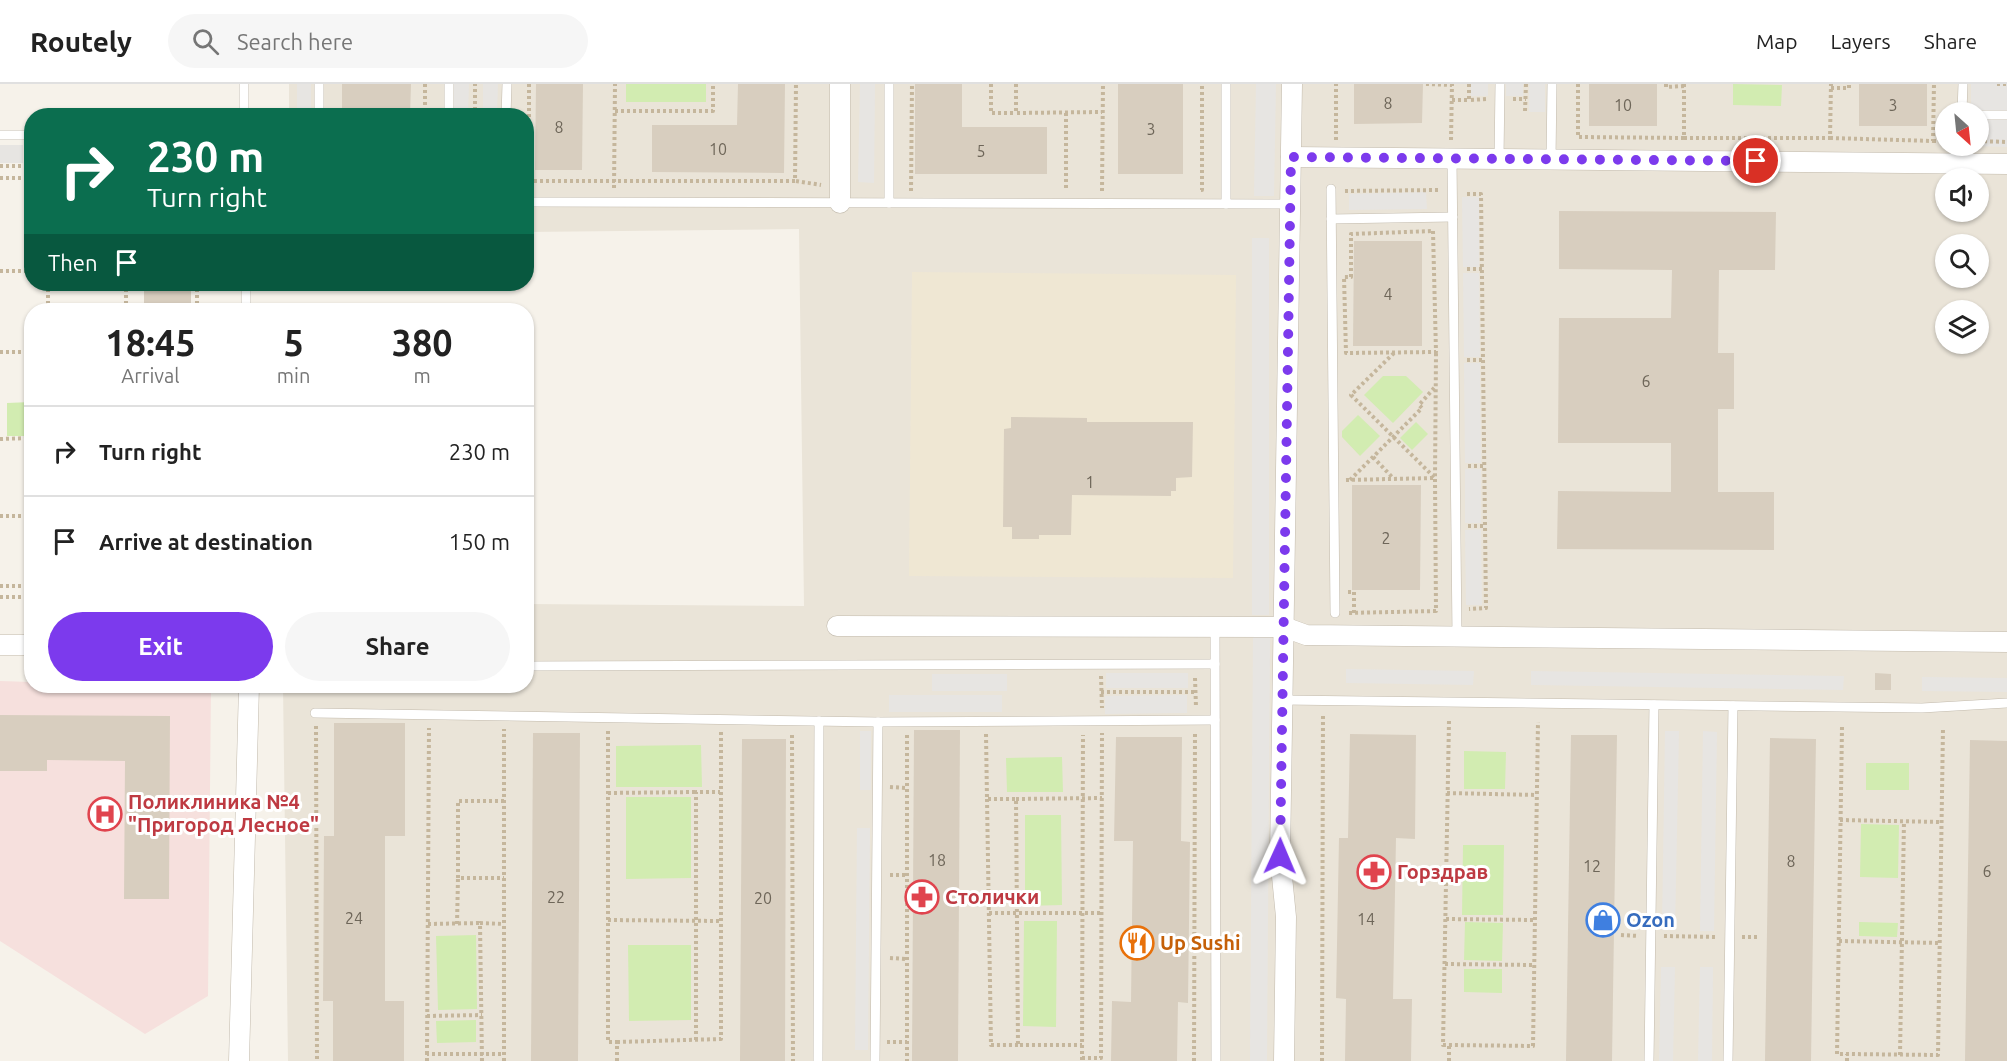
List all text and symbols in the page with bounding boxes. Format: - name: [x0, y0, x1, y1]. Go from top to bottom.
- search box: [168, 14, 588, 68]
- icon: search: [189, 25, 222, 58]
- text: Routely: [30, 26, 132, 57]
- text: Search here: [237, 29, 353, 54]
- text: Map: [1756, 29, 1797, 53]
- text: Layers: [1830, 29, 1891, 53]
- text: Share: [1924, 29, 1977, 53]
- house number: 8: [1383, 94, 1393, 112]
- house number: 10: [1614, 96, 1632, 114]
- house number: 3: [1888, 96, 1898, 114]
- north arrow: [1935, 102, 1989, 156]
- map controls: [1935, 102, 1989, 354]
- house number: 8: [554, 118, 564, 136]
- house number: 3: [1146, 120, 1156, 138]
- icon: right: [48, 132, 126, 210]
- text: 230 m: [147, 133, 264, 180]
- pin: [1730, 135, 1781, 186]
- house number: 10: [709, 140, 727, 158]
- house number: 5: [976, 142, 986, 160]
- icon: arrive: [1739, 144, 1772, 177]
- button: sound: [1935, 168, 1989, 222]
- text: Turn right: [147, 182, 267, 212]
- button: search: [1935, 234, 1989, 288]
- icon: arrive: [110, 246, 143, 279]
- text: Then: [48, 250, 98, 275]
- house number: 4: [1383, 285, 1393, 303]
- button: layers: [1935, 300, 1989, 354]
- text: 18:45: [105, 322, 195, 363]
- text: 5: [283, 322, 304, 363]
- text: 380: [392, 322, 453, 363]
- text: Arrival: [121, 364, 180, 387]
- text: min: [277, 364, 310, 387]
- text: m: [414, 364, 431, 387]
- house number: 6: [1641, 372, 1651, 390]
- icon: right: [48, 435, 81, 468]
- text: Turn right: [99, 439, 201, 464]
- text: 230 m: [449, 439, 510, 464]
- house number: 1: [1085, 473, 1095, 491]
- icon: arrive: [48, 525, 81, 558]
- text: Arrive at destination: [99, 529, 313, 554]
- text: 150 m: [449, 529, 510, 554]
- house number: 2: [1381, 529, 1391, 547]
- button: Exit: [48, 612, 273, 681]
- button: Share: [285, 612, 510, 681]
- place label: Поликлиника №4 "Пригород Лесное": [128, 790, 319, 836]
- hospital icon: Поликлиника №4 "Пригород Лесное": [87, 796, 123, 832]
- position arrow: [1248, 824, 1312, 888]
- house number: 18: [928, 851, 946, 869]
- house number: 8: [1786, 852, 1796, 870]
- pharmacy icon: Горздрав: [1356, 854, 1392, 890]
- house number: 12: [1583, 857, 1601, 875]
- place label: Горздрав: [1397, 860, 1488, 883]
- house number: 6: [1982, 862, 1992, 880]
- pharmacy icon: Столички: [904, 879, 940, 915]
- place label: Столички: [945, 885, 1039, 908]
- house number: 22: [547, 888, 565, 906]
- house number: 20: [754, 889, 772, 907]
- shop icon: Ozon: [1585, 902, 1621, 938]
- place label: Ozon: [1626, 908, 1675, 931]
- house number: 24: [345, 909, 363, 927]
- house number: 14: [1357, 910, 1375, 928]
- restaurant icon: Up Sushi: [1119, 925, 1155, 961]
- place label: Up Sushi: [1160, 931, 1241, 954]

